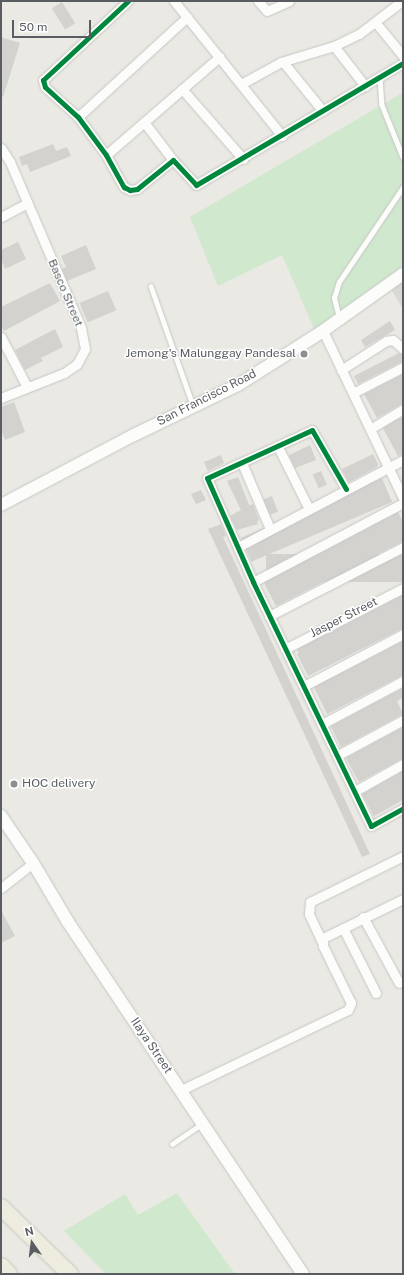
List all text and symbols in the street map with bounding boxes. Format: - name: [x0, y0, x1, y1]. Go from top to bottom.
- scale bar: [14, 12, 93, 38]
- text: 50 m: [19, 20, 47, 34]
- street label: Basco Street: [44, 257, 86, 329]
- place label: Jemong's Malunggay Pandesal: [126, 347, 296, 361]
- marker: Jemong's Malunggay Pandesal: [299, 349, 309, 359]
- street label: San Francisco Road: [155, 367, 259, 429]
- street label: Jasper Street: [308, 595, 380, 641]
- place label: HOC delivery: [22, 777, 96, 791]
- marker: HOC delivery: [9, 779, 19, 789]
- street label: Ilaya Street: [127, 1015, 175, 1077]
- north arrow: [12, 1223, 52, 1263]
- text: N: [23, 1224, 35, 1238]

